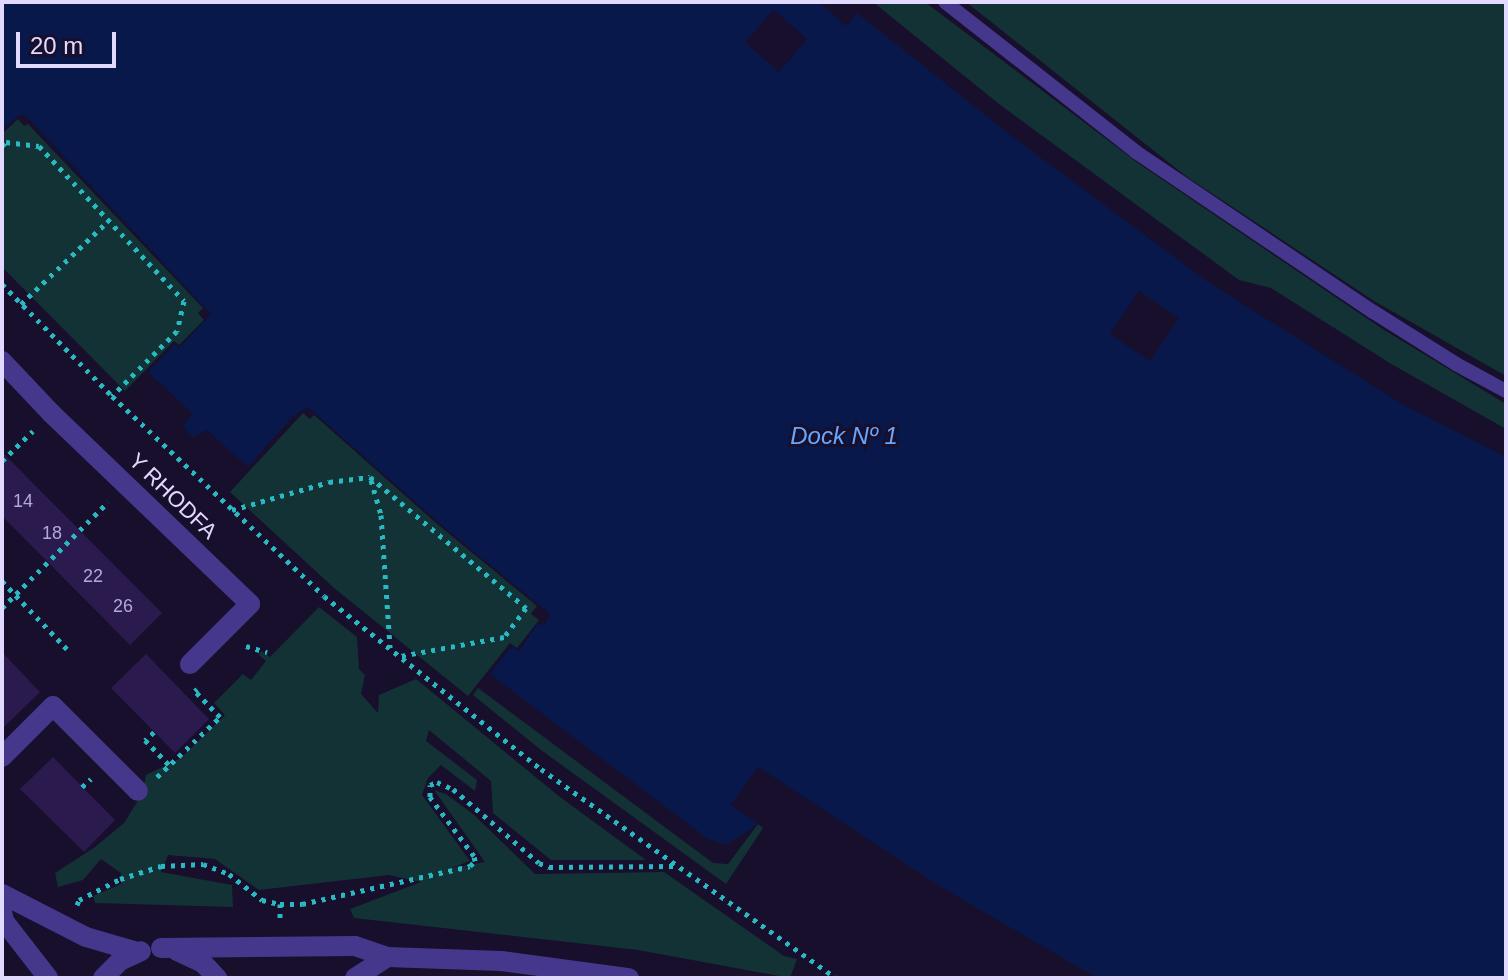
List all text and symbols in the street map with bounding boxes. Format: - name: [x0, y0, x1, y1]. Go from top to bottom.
- scale bar: [20, 16, 120, 66]
- text: 20 m: [30, 32, 83, 59]
- water label: Dock Nº 1: [790, 422, 898, 450]
- street label: Y RHODFA: [123, 447, 223, 545]
- house number: 14: [13, 490, 33, 512]
- house number: 18: [42, 522, 62, 544]
- house number: 22: [83, 565, 103, 587]
- house number: 26: [113, 595, 133, 617]

